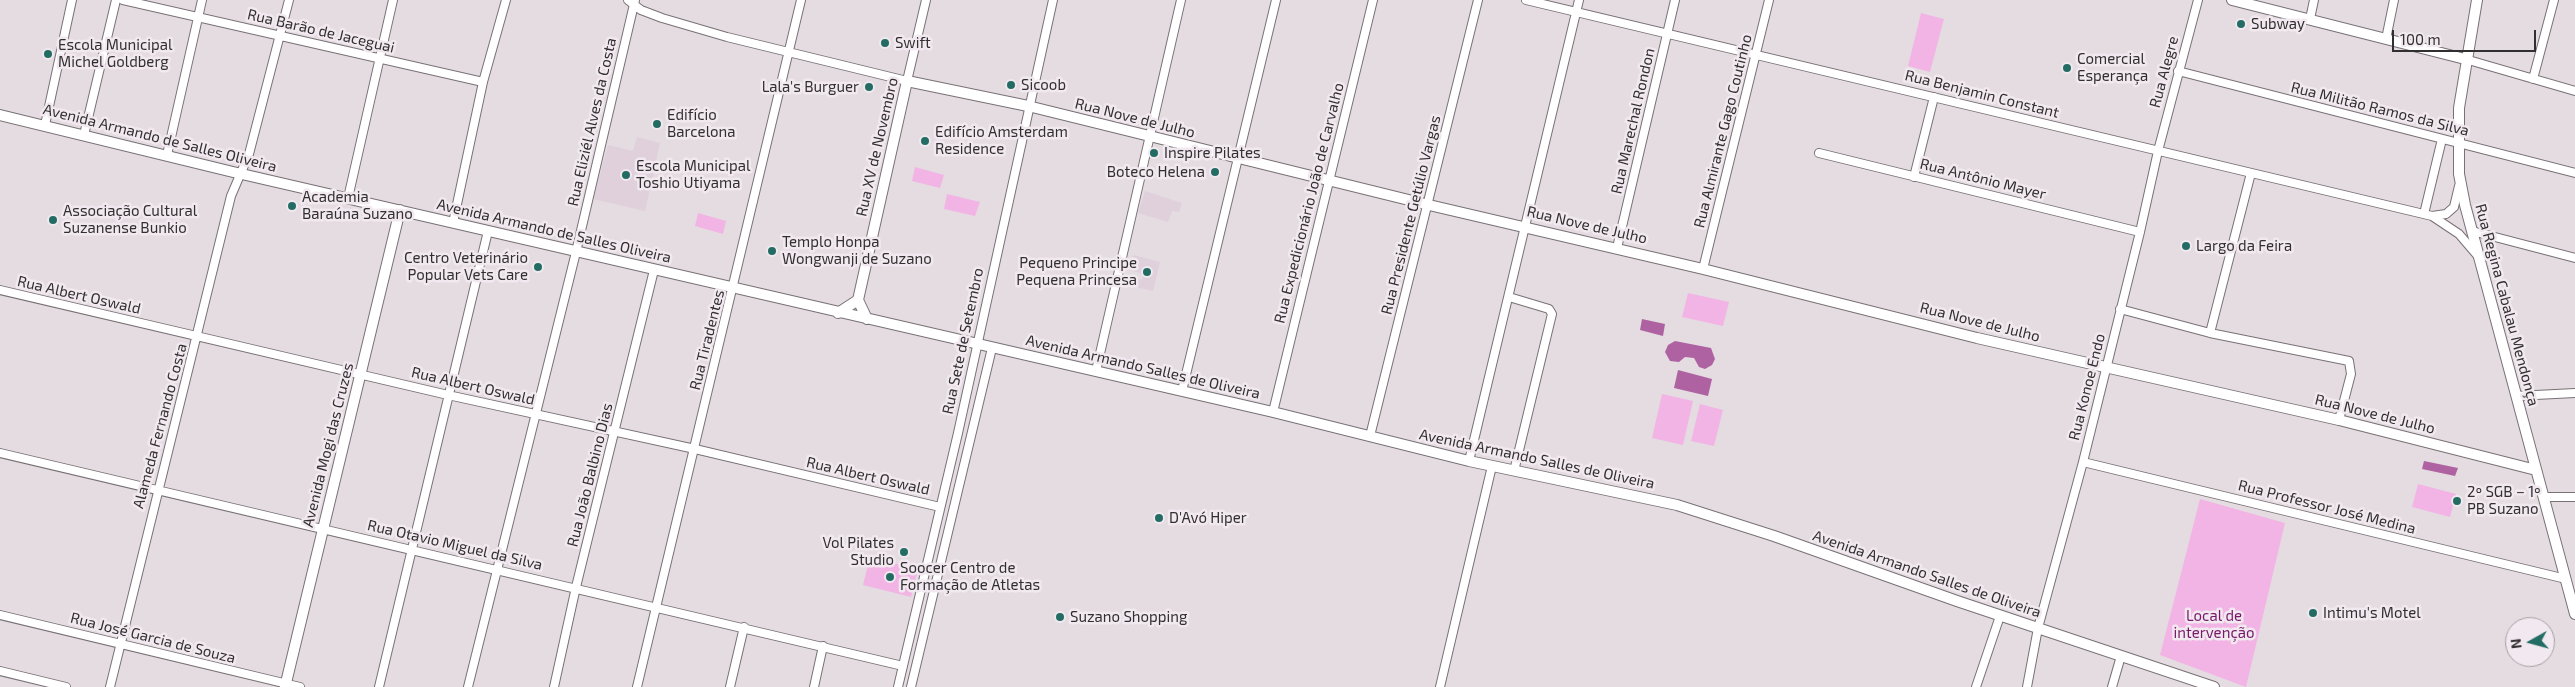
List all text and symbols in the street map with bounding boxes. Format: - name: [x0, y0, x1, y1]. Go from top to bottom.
- street label: Rua Barão de Jaceguai: [246, 5, 396, 57]
- place label: Subway: [2251, 15, 2305, 33]
- marker: Subway: [2235, 18, 2247, 30]
- scale bar: [2395, 20, 2539, 52]
- text: 100 m: [2400, 30, 2441, 48]
- street label: Rua Almirante Gago Coutinho: [1690, 32, 1756, 230]
- place label: Swift: [895, 34, 931, 52]
- street label: Rua Alegre: [2146, 34, 2182, 110]
- place label: Escola Municipal Michel Goldberg: [58, 36, 172, 71]
- street label: Rua Eliziél Alves da Costa: [564, 36, 620, 208]
- marker: Swift: [879, 37, 891, 49]
- street label: Rua Marechal Rondon: [1607, 46, 1659, 196]
- marker: Escola Municipal Michel Goldberg: [42, 48, 54, 60]
- place label: Comercial Esperança: [2077, 50, 2148, 85]
- marker: Comercial Esperança: [2061, 62, 2073, 74]
- street label: Rua Benjamin Constant: [1903, 66, 2061, 122]
- street label: Rua XV de Novembro: [852, 76, 902, 218]
- place label: Sicoob: [1021, 76, 1066, 94]
- place label: Lala's Burguer: [762, 78, 859, 96]
- street label: Rua Militão Ramos da Silva: [2289, 78, 2471, 140]
- marker: Sicoob: [1005, 79, 1017, 91]
- marker: Lala's Burguer: [863, 81, 875, 93]
- street label: Rua Expedicionário João de Carvalho: [1270, 81, 1348, 325]
- street label: Rua Nove de Julho: [1073, 94, 1197, 142]
- street label: Avenida Armando de Salles Oliveira: [41, 100, 279, 176]
- place label: Edifício Barcelona: [667, 106, 736, 141]
- street label: Rua Presidente Getúlio Vargas: [1377, 113, 1445, 317]
- marker: Edifício Barcelona: [651, 118, 663, 130]
- place label: Edifício Amsterdam Residence: [935, 123, 1068, 158]
- marker: Edifício Amsterdam Residence: [919, 135, 931, 147]
- place label: Inspire Pilates: [1164, 144, 1261, 162]
- marker: Inspire Pilates: [1148, 147, 1160, 159]
- street label: Rua Antônio Mayer: [1918, 155, 2048, 203]
- place label: Escola Municipal Toshio Utiyama: [636, 157, 750, 192]
- place label: Boteco Helena: [1107, 163, 1205, 181]
- marker: Boteco Helena: [1209, 166, 1221, 178]
- marker: Escola Municipal Toshio Utiyama: [620, 169, 632, 181]
- place label: Academia Baraúna Suzano: [302, 188, 413, 223]
- street label: Avenida Armando de Salles Oliveira: [435, 195, 673, 267]
- marker: Academia Baraúna Suzano: [286, 200, 298, 212]
- place label: Associação Cultural Suzanense Bunkio: [63, 202, 197, 237]
- street label: Rua Nove de Julho: [1525, 202, 1649, 248]
- street label: Rua Regina Cabalau Mendonça: [2471, 202, 2543, 408]
- marker: Associação Cultural Suzanense Bunkio: [47, 214, 59, 226]
- place label: Templo Honpa Wongwanji de Suzano: [782, 233, 932, 268]
- place label: Largo da Feira: [2196, 237, 2292, 255]
- marker: Largo da Feira: [2180, 240, 2192, 252]
- marker: Templo Honpa Wongwanji de Suzano: [766, 245, 778, 257]
- place label: Centro Veterinário Popular Vets Care: [404, 249, 528, 284]
- place label: Pequeno Principe Pequena Princesa: [1016, 254, 1137, 289]
- marker: Centro Veterinário Popular Vets Care: [532, 261, 544, 273]
- street label: Rua Sete de Setembro: [939, 266, 987, 416]
- marker: Pequeno Principe Pequena Princesa: [1141, 266, 1153, 278]
- street label: Rua Albert Oswald: [16, 272, 142, 318]
- street label: Rua Tiradentes: [686, 288, 728, 392]
- street label: Rua Nove de Julho: [1918, 298, 2042, 346]
- street label: Avenida Armando Salles de Oliveira: [1024, 331, 1262, 403]
- street label: Rua Konoe Endo: [2065, 332, 2109, 442]
- street label: Alameda Fernando Costa: [129, 342, 191, 510]
- street label: Avenida Mogi das Cruzes: [299, 361, 357, 529]
- street label: Rua Albert Oswald: [410, 363, 536, 409]
- street label: Rua Nove de Julho: [2313, 390, 2437, 438]
- street label: Rua João Balbino Dias: [563, 401, 617, 549]
- street label: Avenida Armando Salles de Oliveira: [1418, 425, 1656, 493]
- street label: Rua Albert Oswald: [805, 453, 931, 499]
- street label: Rua Professor José Medina: [2236, 476, 2418, 538]
- place label: 2º SGB – 1º PB Suzano: [2467, 483, 2541, 518]
- marker: 2º SGB – 1º PB Suzano: [2451, 495, 2463, 507]
- place label: D'Avó Hiper: [1169, 509, 1247, 527]
- marker: D'Avó Hiper: [1153, 512, 1165, 524]
- street label: Rua Otavio Miguel da Silva: [366, 516, 544, 574]
- street label: Avenida Armando Salles de Oliveira: [1811, 526, 2043, 622]
- place label: Vol Pilates Studio: [822, 534, 894, 569]
- marker: Vol Pilates Studio: [898, 546, 910, 558]
- place label: Soocer Centro de Formação de Atletas: [900, 559, 1040, 594]
- marker: Soocer Centro de Formação de Atletas: [884, 571, 896, 583]
- place label: Intimu's Motel: [2323, 604, 2421, 622]
- park label: Local de intervenção: [2174, 607, 2254, 642]
- marker: Intimu's Motel: [2307, 607, 2319, 619]
- place label: Suzano Shopping: [1070, 608, 1187, 626]
- street label: Rua José Garcia de Souza: [69, 609, 237, 667]
- marker: Suzano Shopping: [1054, 611, 1066, 623]
- north arrow: [2505, 617, 2555, 667]
- text: N: [2507, 638, 2525, 650]

